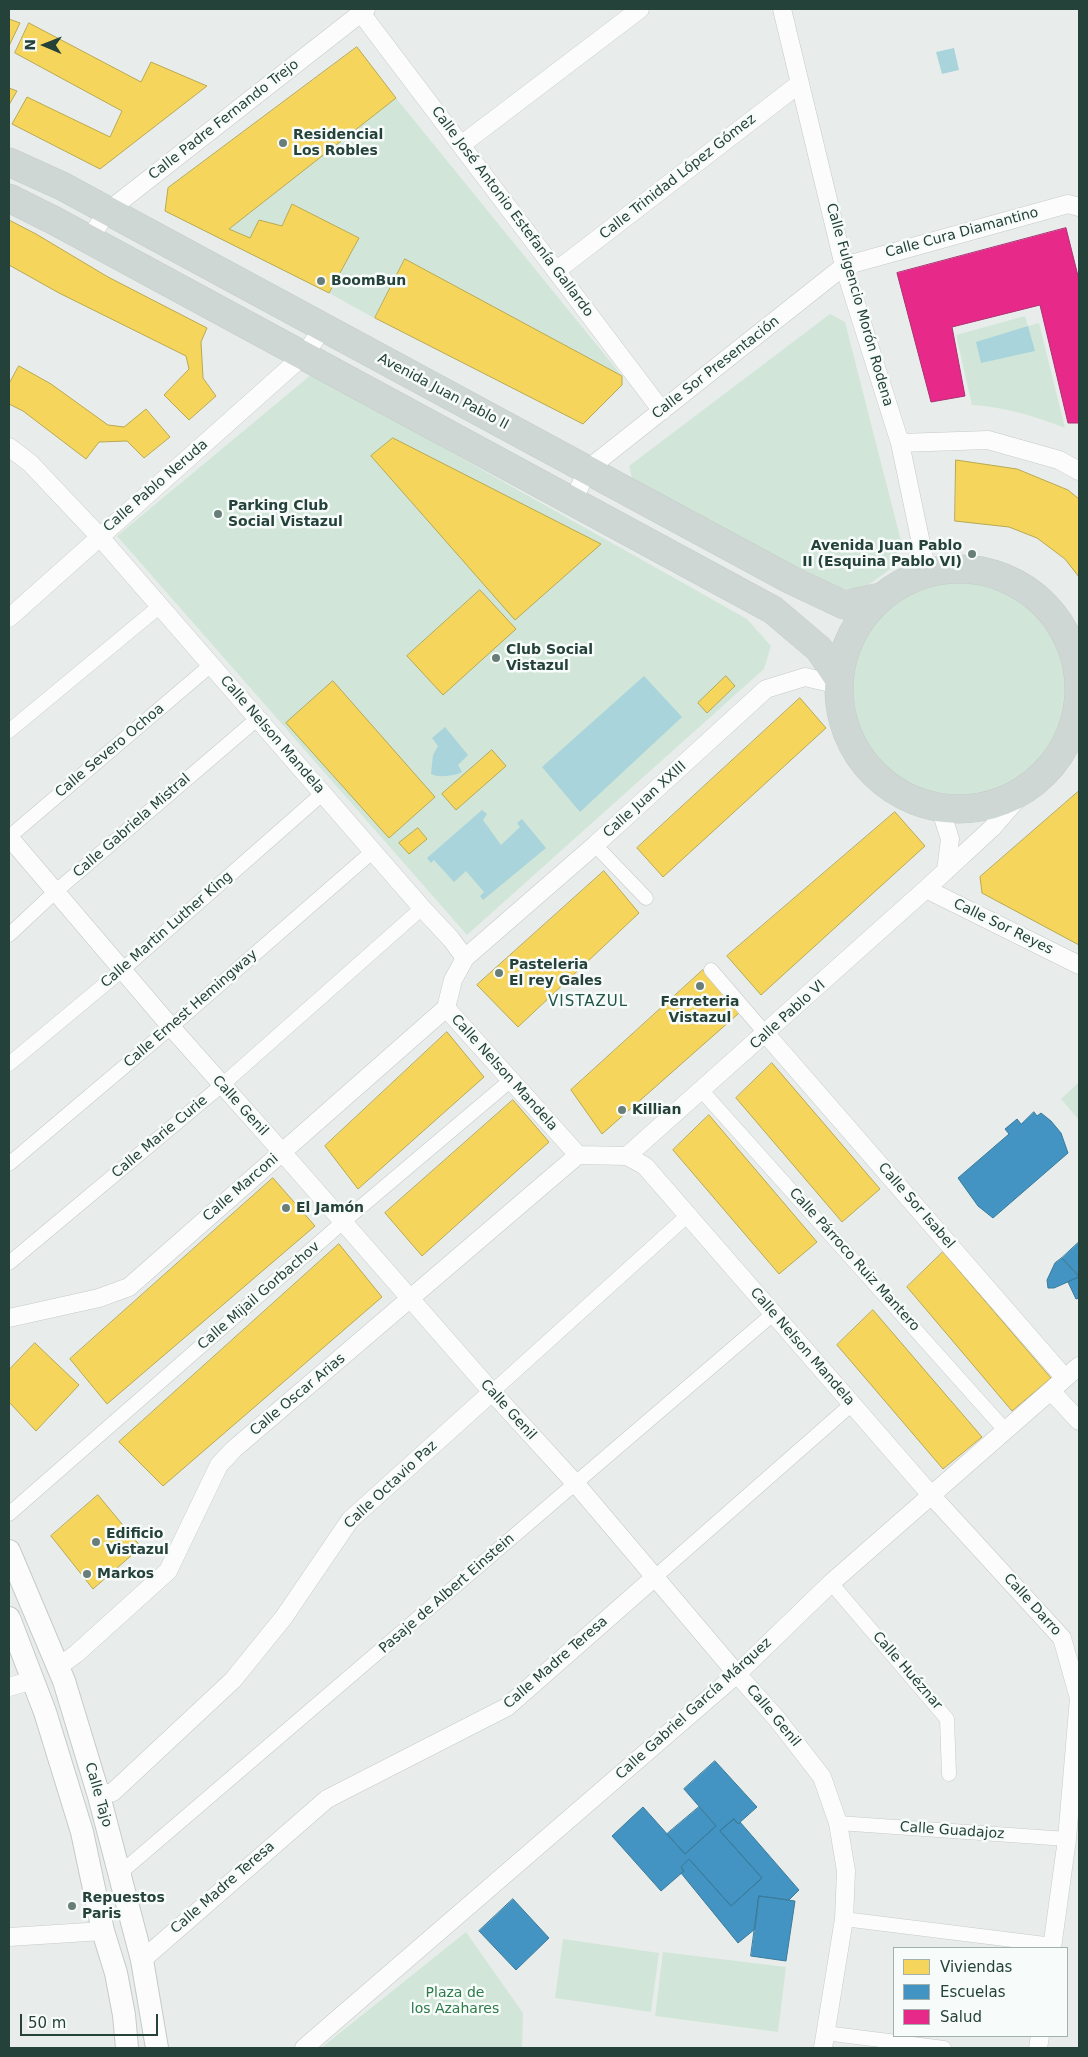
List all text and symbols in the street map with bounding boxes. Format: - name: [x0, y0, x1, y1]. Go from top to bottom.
- north arrow: [20, 20, 70, 70]
- text: N: [22, 39, 38, 51]
- street label: Calle Padre Fernando Trejo: [146, 56, 302, 184]
- street label: Calle José Antonio Estefanía Gallardo: [427, 104, 597, 320]
- street label: Calle Trinidad López Gómez: [597, 111, 759, 243]
- place label: Residencial Los Robles: [293, 127, 383, 160]
- marker: Residencial Los Robles: [277, 137, 289, 149]
- street label: Calle Fulgencio Morón Rodena: [822, 201, 896, 409]
- street label: Calle Cura Diamantino: [884, 204, 1040, 262]
- place label: BoomBun: [331, 273, 406, 289]
- marker: BoomBun: [315, 275, 327, 287]
- street label: Calle Sor Presentación: [649, 313, 783, 423]
- street label: Avenida Juan Pablo II: [375, 350, 511, 434]
- street label: Calle Pablo Neruda: [100, 436, 212, 536]
- place label: Parking Club Social Vistazul: [228, 498, 343, 530]
- marker: Parking Club Social Vistazul: [212, 508, 224, 520]
- place label: Avenida Juan Pablo II (Esquina Pablo VI): [802, 538, 962, 570]
- marker: Avenida Juan Pablo II (Esquina Pablo VI): [966, 548, 978, 560]
- place label: Club Social Vistazul: [506, 642, 593, 674]
- marker: Club Social Vistazul: [490, 652, 502, 664]
- street label: Calle Nelson Mandela: [216, 673, 328, 797]
- street label: Calle Severo Ochoa: [52, 701, 168, 801]
- street label: Calle Juan XXIII: [600, 758, 690, 842]
- street label: Calle Gabriela Mistral: [70, 771, 194, 881]
- street label: Calle Martin Luther King: [98, 868, 236, 992]
- street label: Calle Sor Reyes: [950, 896, 1056, 958]
- street label: Calle Ernest Hemingway: [121, 947, 261, 1071]
- place label: Pasteleria El rey Gales: [509, 957, 602, 990]
- marker: Pasteleria El rey Gales: [493, 967, 505, 979]
- street label: Calle Pablo VI: [747, 977, 829, 1053]
- marker: Ferreteria Vistazul: [694, 980, 706, 992]
- district label: VISTAZUL: [547, 993, 629, 1011]
- place label: Ferreteria Vistazul: [660, 994, 740, 1026]
- street label: Calle Nelson Mandela: [447, 1011, 561, 1135]
- street label: Calle Genil: [209, 1072, 271, 1140]
- street label: Calle Marie Curie: [109, 1092, 211, 1182]
- place label: Killian: [632, 1102, 681, 1118]
- marker: Killian: [616, 1104, 628, 1116]
- street label: Calle Marconi: [200, 1151, 282, 1225]
- street label: Calle Sor Isabel: [874, 1160, 958, 1252]
- street label: Calle Párroco Ruiz Mantero: [785, 1185, 923, 1335]
- place label: El Jamón: [296, 1200, 364, 1216]
- marker: El Jamón: [280, 1202, 292, 1214]
- street label: Calle Mijail Gorbachov: [195, 1239, 323, 1353]
- street label: Calle Nelson Mandela: [746, 1285, 858, 1409]
- street label: Calle Oscar Arias: [247, 1350, 349, 1440]
- street label: Calle Genil: [477, 1376, 539, 1444]
- street label: Calle Octavio Paz: [341, 1438, 441, 1532]
- place label: Edificio Vistazul: [106, 1526, 169, 1558]
- street label: Pasaje de Albert Einstein: [376, 1531, 518, 1657]
- marker: Edificio Vistazul: [90, 1536, 102, 1548]
- place label: Markos: [97, 1566, 154, 1582]
- marker: Markos: [81, 1568, 93, 1580]
- street label: Calle Darro: [1000, 1570, 1064, 1640]
- street label: Calle Madre Teresa: [501, 1613, 611, 1713]
- street label: Calle Huéznar: [869, 1629, 945, 1713]
- street label: Calle Gabriel García Márquez: [613, 1635, 775, 1783]
- street label: Calle Genil: [742, 1682, 804, 1750]
- street label: Calle Tajo: [81, 1761, 115, 1829]
- street label: Calle Guadajoz: [899, 1819, 1005, 1843]
- street label: Calle Madre Teresa: [168, 1838, 278, 1938]
- place label: Repuestos Paris: [82, 1890, 165, 1922]
- marker: Repuestos Paris: [66, 1900, 78, 1912]
- legend: [893, 1947, 1068, 2037]
- text: Viviendas: [940, 1958, 1012, 1976]
- text: Escuelas: [940, 1983, 1005, 2001]
- park label: Plaza de los Azahares: [411, 1985, 499, 2018]
- scale bar: [22, 2004, 160, 2036]
- text: Salud: [940, 2008, 982, 2026]
- text: 50 m: [28, 2014, 66, 2032]

